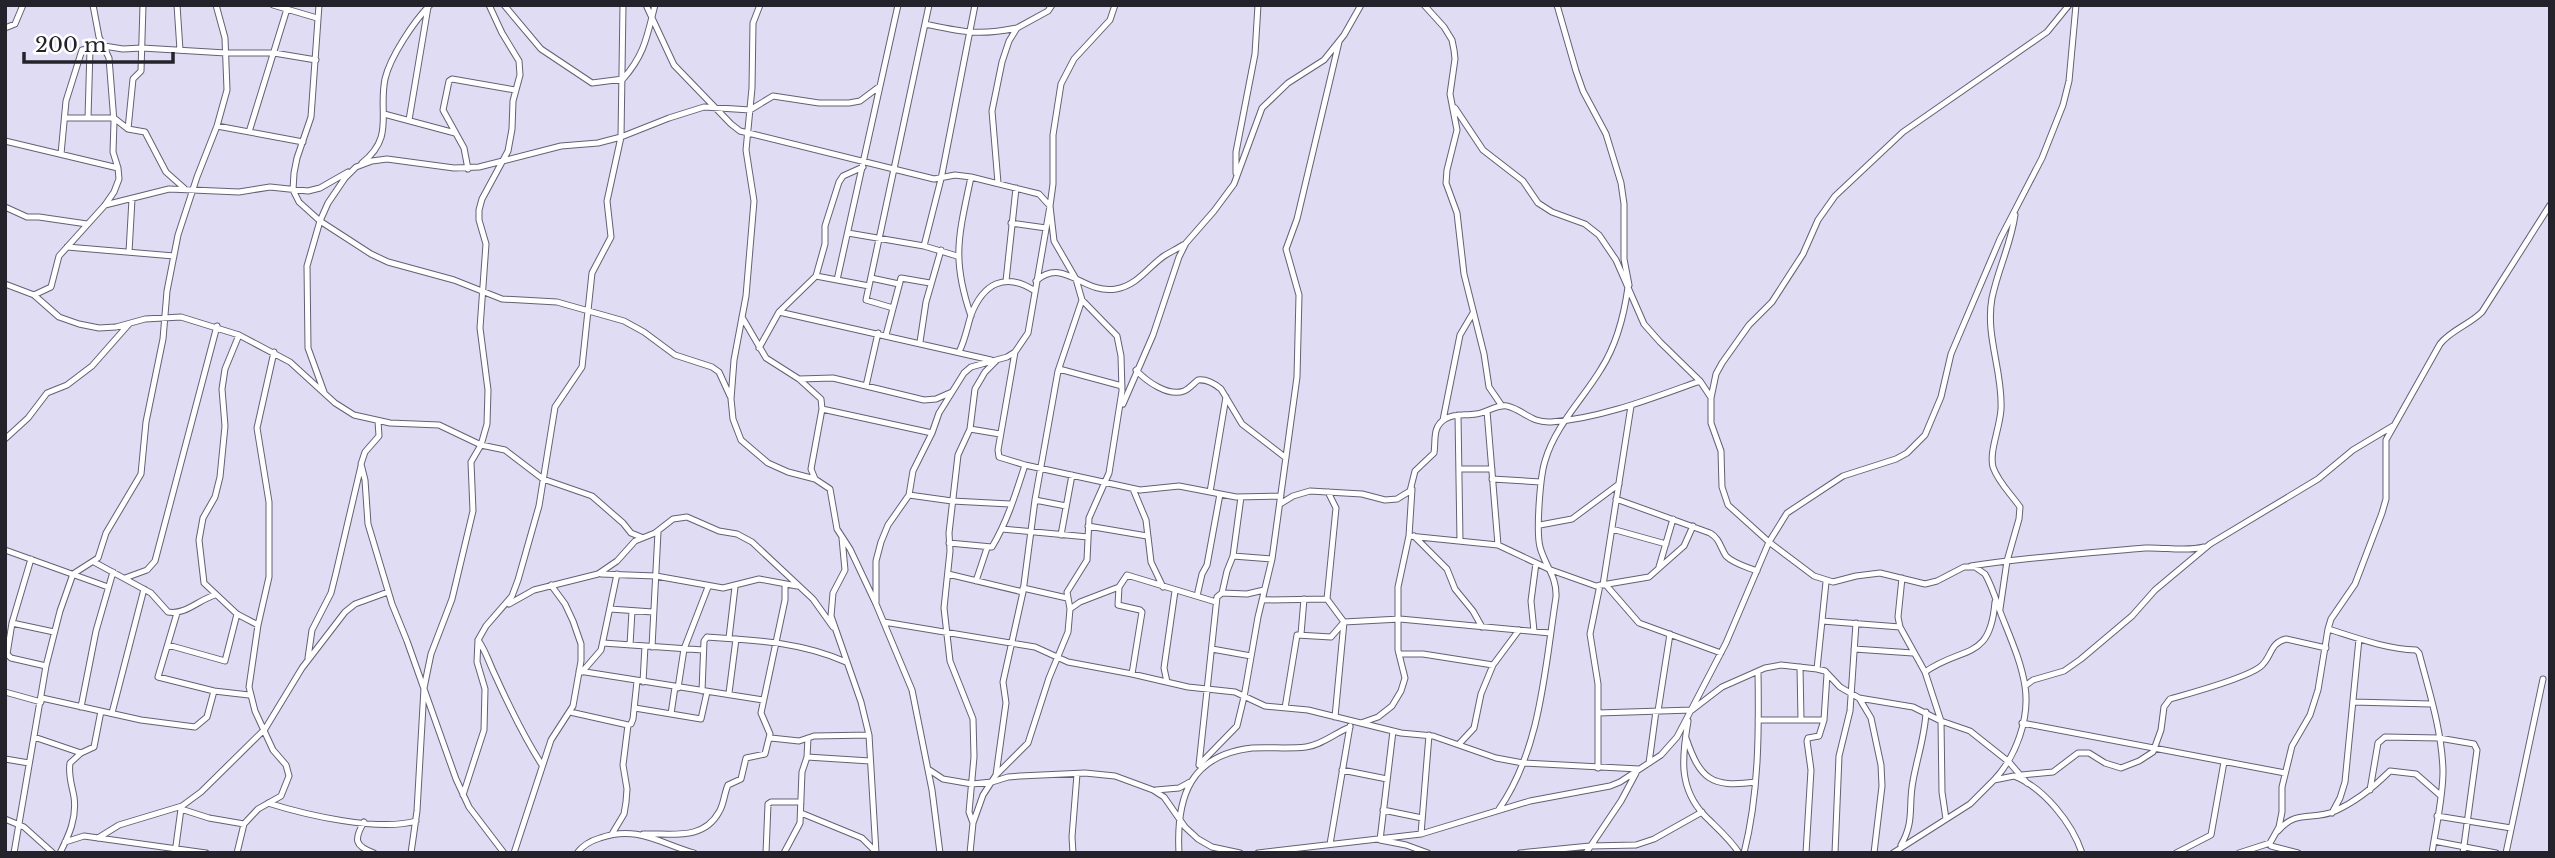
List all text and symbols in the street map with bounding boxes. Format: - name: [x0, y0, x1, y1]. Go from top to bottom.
- scale bar: [24, 21, 173, 65]
- text: 200 m: [35, 32, 107, 58]

